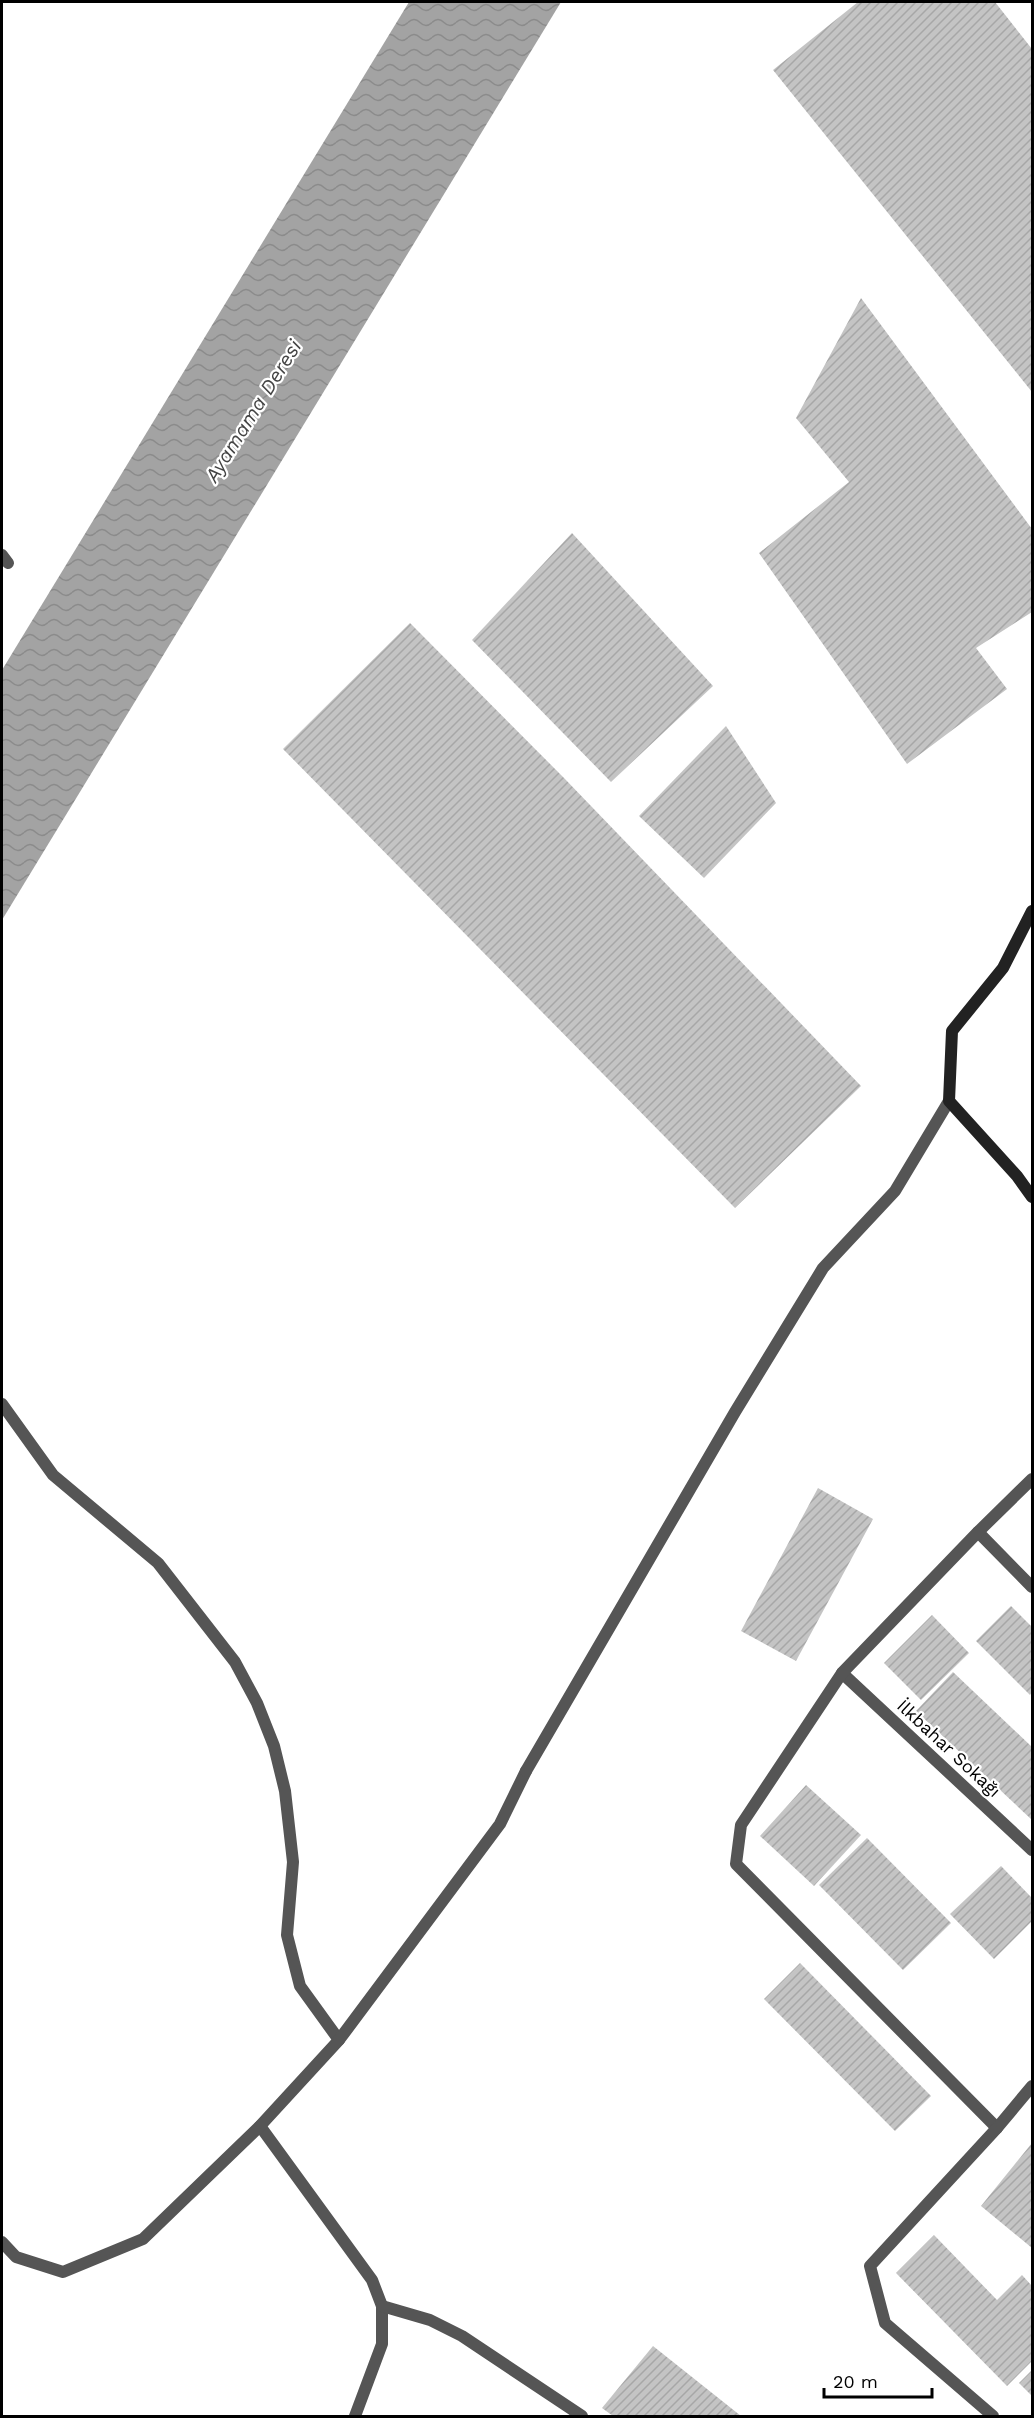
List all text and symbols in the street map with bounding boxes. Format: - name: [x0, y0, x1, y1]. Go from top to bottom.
- water label: Ayamama Deresi: [199, 335, 307, 487]
- street label: İlkbahar Sokağı: [893, 1695, 1005, 1801]
- scale bar: [824, 2361, 932, 2399]
- text: 20 m: [833, 2371, 878, 2392]

